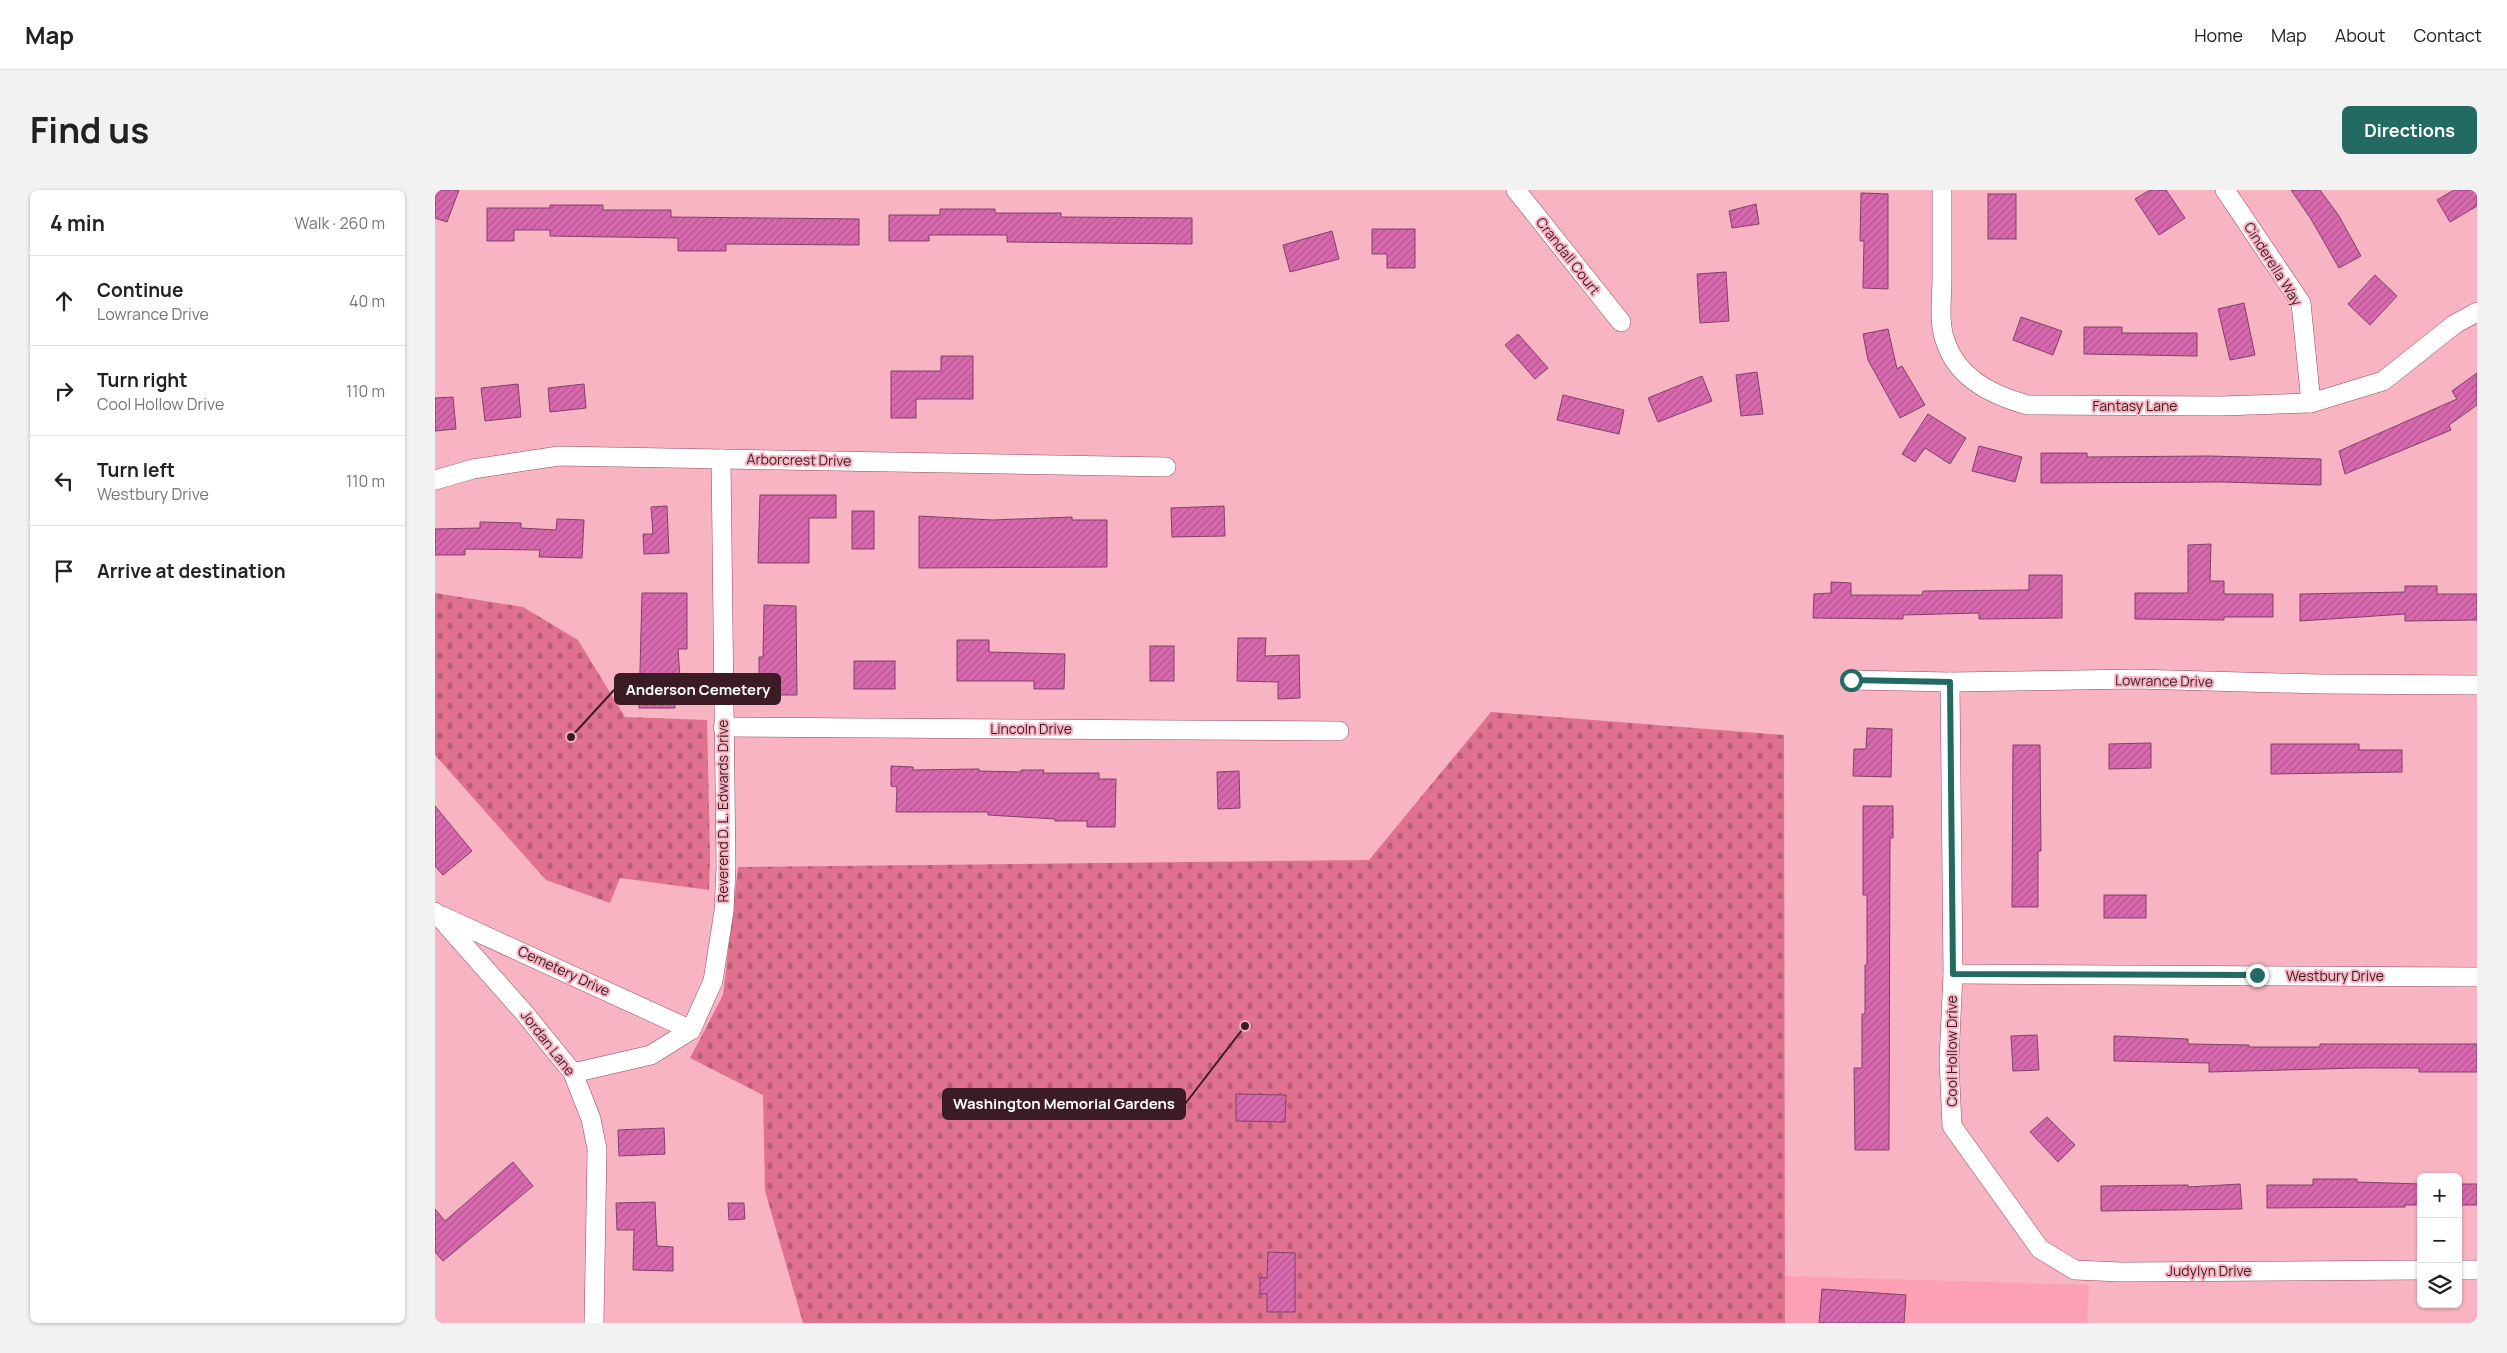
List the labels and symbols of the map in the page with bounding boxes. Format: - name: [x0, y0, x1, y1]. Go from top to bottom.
- street label: Crandall Court: [1532, 213, 1605, 299]
- street label: Cinderella Way: [2240, 218, 2307, 310]
- street label: Fantasy Lane: [2093, 396, 2177, 415]
- street label: Arborcrest Drive: [746, 449, 852, 470]
- route start: [1840, 669, 1863, 692]
- street label: Lowrance Drive: [2115, 670, 2213, 691]
- callout: Anderson Cemetery: [615, 674, 780, 704]
- text: Anderson Cemetery: [626, 679, 771, 700]
- street label: Lincoln Drive: [990, 719, 1072, 738]
- street label: Reverend D. L. Edwards Drive: [713, 720, 732, 903]
- street label: Cemetery Drive: [515, 941, 613, 1000]
- route end: [2246, 964, 2269, 987]
- street label: Westbury Drive: [2286, 966, 2384, 985]
- street label: Cool Hollow Drive: [1942, 995, 1961, 1107]
- street label: Jordan Lane: [517, 1006, 580, 1079]
- callout: Washington Memorial Gardens: [943, 1089, 1185, 1119]
- text: Washington Memorial Gardens: [953, 1093, 1175, 1114]
- street label: Judylyn Drive: [2167, 1261, 2252, 1280]

